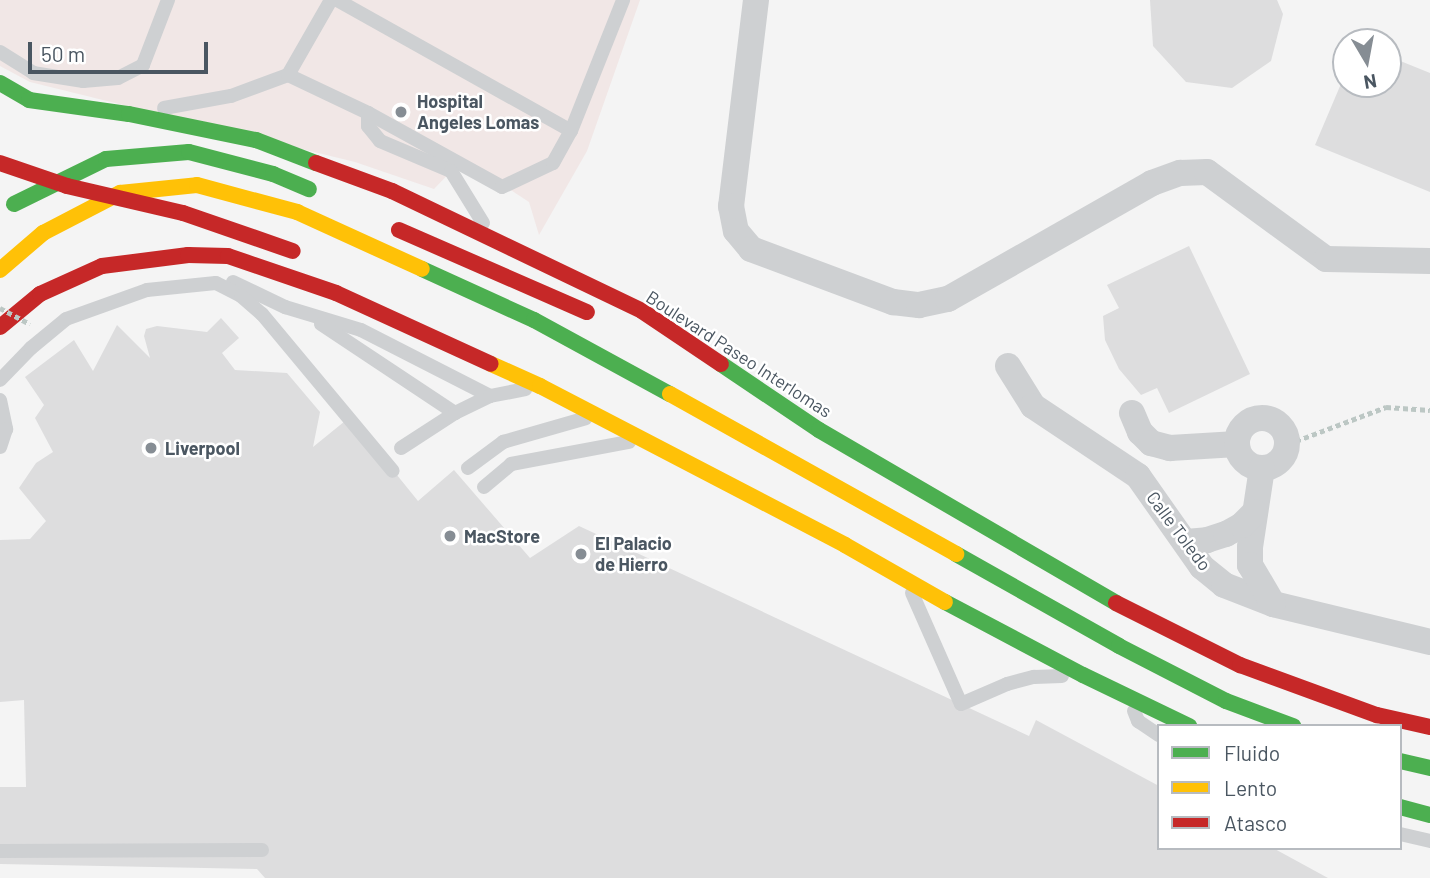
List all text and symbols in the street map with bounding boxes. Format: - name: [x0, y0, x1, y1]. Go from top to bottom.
- scale bar: [32, 28, 212, 72]
- north arrow: [1332, 28, 1402, 98]
- text: 50 m: [41, 41, 85, 66]
- text: N: [1362, 70, 1379, 95]
- place label: Hospital Angeles Lomas: [417, 91, 539, 134]
- marker: Hospital Angeles Lomas: [391, 102, 411, 122]
- street label: Boulevard Paseo Interlomas: [642, 286, 836, 422]
- place label: Liverpool: [165, 437, 240, 459]
- marker: Liverpool: [143, 440, 159, 456]
- street label: Calle Toledo: [1142, 487, 1216, 575]
- place label: MacStore: [464, 525, 540, 547]
- marker: MacStore: [442, 528, 458, 544]
- place label: El Palacio de Hierro: [595, 533, 672, 576]
- marker: El Palacio de Hierro: [573, 546, 589, 562]
- legend: [1157, 724, 1402, 850]
- text: Fluido: [1224, 740, 1280, 765]
- text: Lento: [1224, 775, 1277, 800]
- text: Atasco: [1224, 810, 1287, 835]

